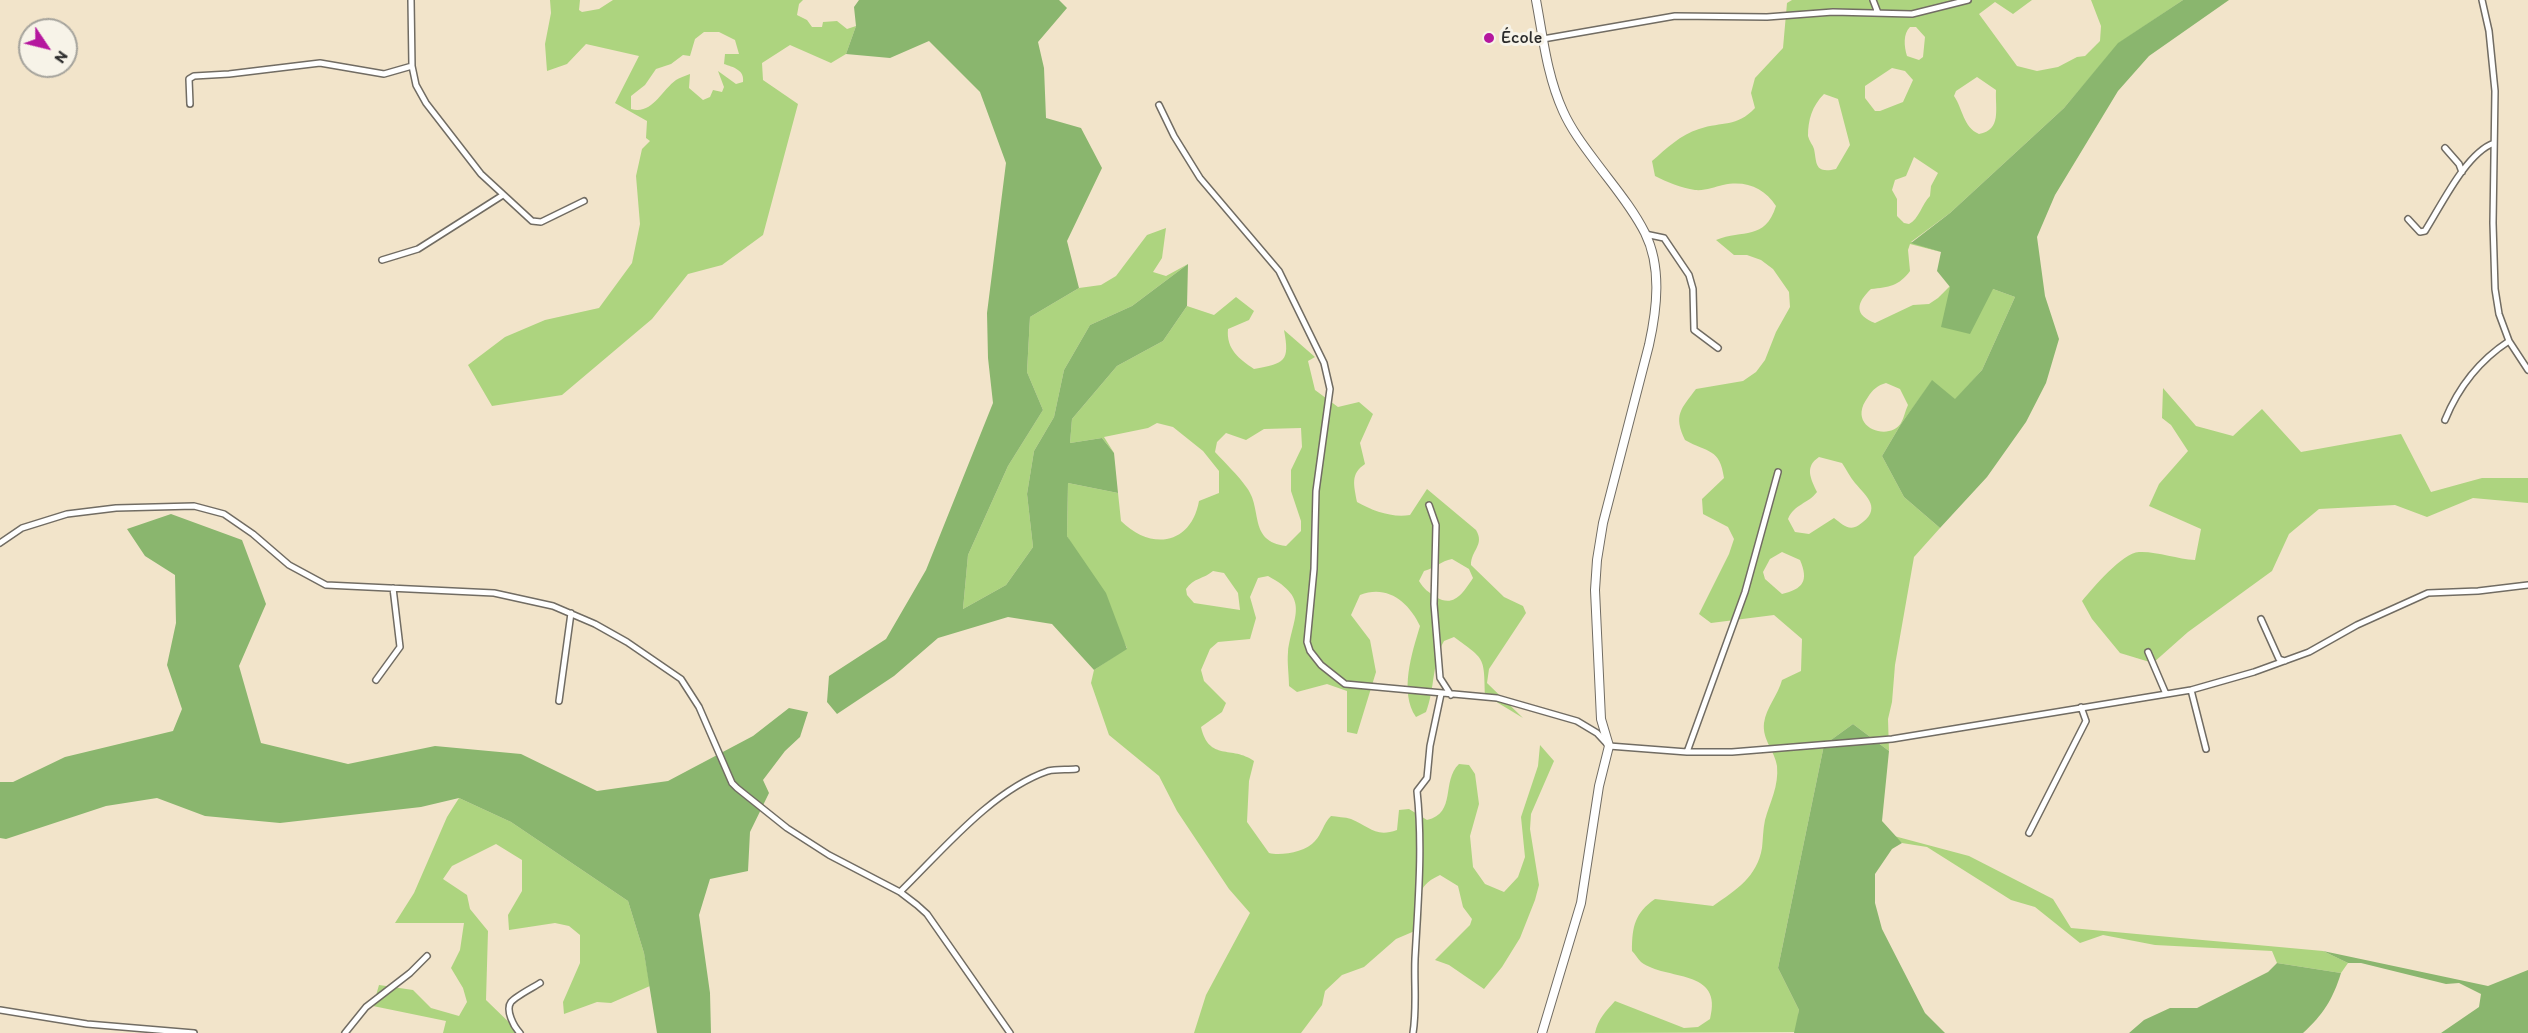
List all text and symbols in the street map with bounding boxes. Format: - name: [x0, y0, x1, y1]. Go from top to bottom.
- north arrow: [18, 18, 78, 78]
- place label: École: [1501, 27, 1542, 49]
- marker: École: [1482, 31, 1496, 45]
- text: N: [51, 48, 72, 67]

